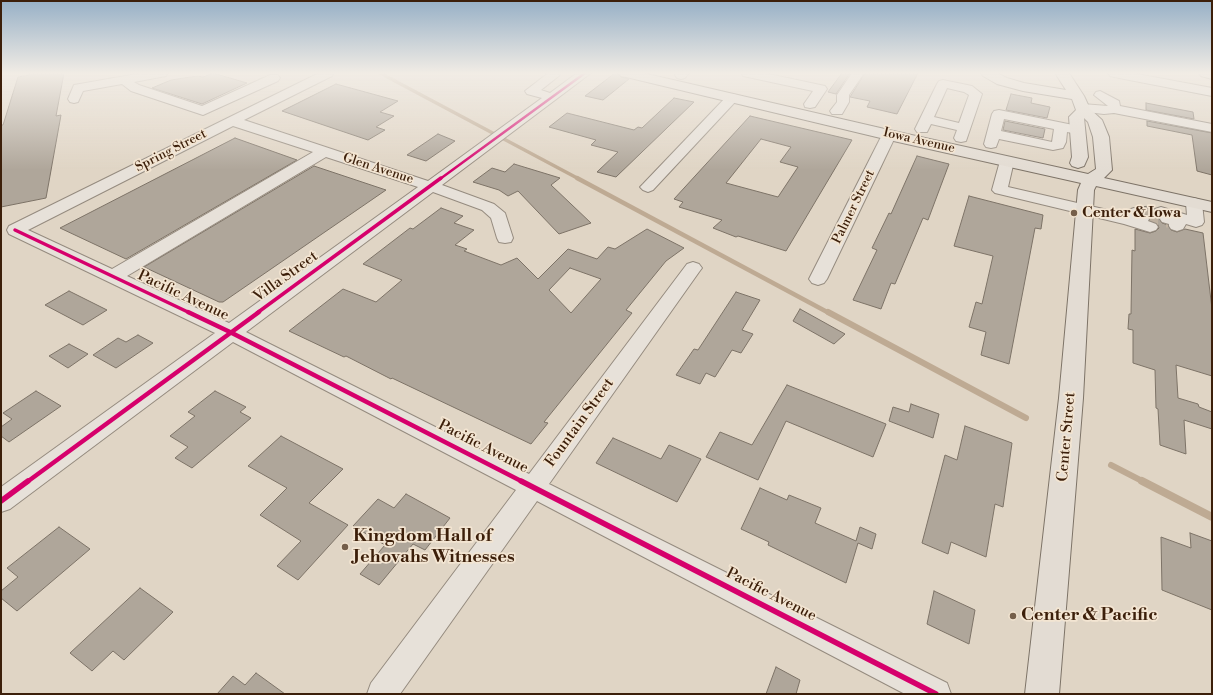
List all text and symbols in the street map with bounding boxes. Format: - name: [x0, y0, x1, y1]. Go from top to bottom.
- street label: Iowa Avenue: [882, 125, 956, 157]
- street label: Spring Street: [133, 126, 209, 176]
- street label: Glen Avenue: [341, 150, 415, 188]
- street label: Palmer Street: [829, 168, 879, 246]
- place label: Center & Iowa: [1082, 204, 1181, 222]
- marker: Center & Iowa: [1069, 208, 1079, 218]
- street label: Villa Street: [250, 248, 322, 306]
- street label: Pacific Avenue: [134, 267, 232, 325]
- street label: Fountain Street: [542, 375, 618, 471]
- street label: Center Street: [1054, 391, 1080, 483]
- street label: Pacific Avenue: [435, 417, 531, 477]
- place label: Kingdom Hall of Jehovahs Witnesses: [353, 526, 515, 568]
- marker: Kingdom Hall of Jehovahs Witnesses: [340, 542, 350, 552]
- street label: Pacific Avenue: [723, 565, 819, 625]
- place label: Center & Pacific: [1021, 605, 1158, 627]
- marker: Center & Pacific: [1008, 611, 1018, 621]

